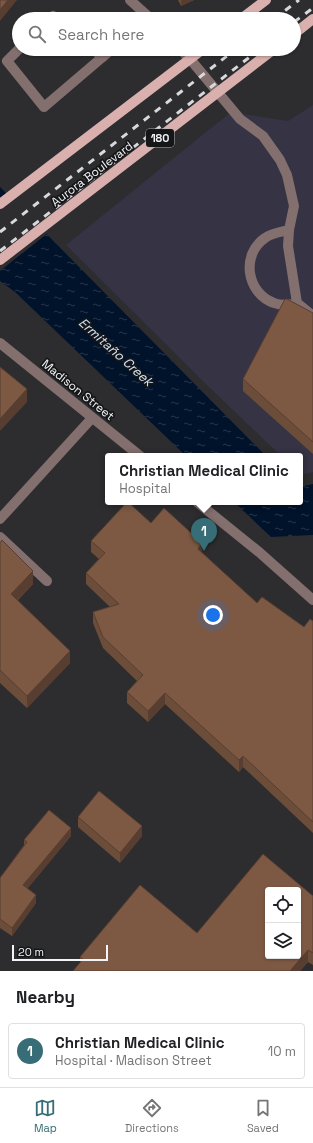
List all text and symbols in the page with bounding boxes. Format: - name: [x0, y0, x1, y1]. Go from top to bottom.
- search box: [12, 12, 301, 56]
- icon: search: [26, 23, 48, 45]
- text: Search here: [58, 25, 144, 44]
- road number: 180: [146, 129, 174, 147]
- street label: Aurora Boulevard: [48, 138, 136, 210]
- water label: Ermitaño Creek: [75, 314, 158, 391]
- street label: Madison Street: [39, 356, 117, 424]
- popup: [105, 453, 303, 505]
- text: Christian Medical Clinic: [119, 461, 289, 480]
- text: Hospital: [119, 480, 171, 497]
- pin: 1: [191, 518, 217, 551]
- your location: [203, 605, 223, 625]
- map controls: [265, 887, 301, 959]
- button: locate: [265, 887, 301, 923]
- button: layers: [265, 923, 301, 959]
- scale bar: [12, 943, 108, 962]
- text: 20 m: [18, 945, 44, 959]
- text: Nearby: [16, 986, 75, 1008]
- text: Christian Medical Clinic: [55, 1033, 224, 1052]
- text: 1: [27, 1043, 33, 1060]
- text: 10 m: [268, 1043, 296, 1060]
- text: Hospital · Madison Street: [55, 1052, 212, 1069]
- tab: Map: [34, 1097, 57, 1135]
- tab: Directions: [125, 1097, 179, 1135]
- tab: Saved: [247, 1097, 279, 1135]

